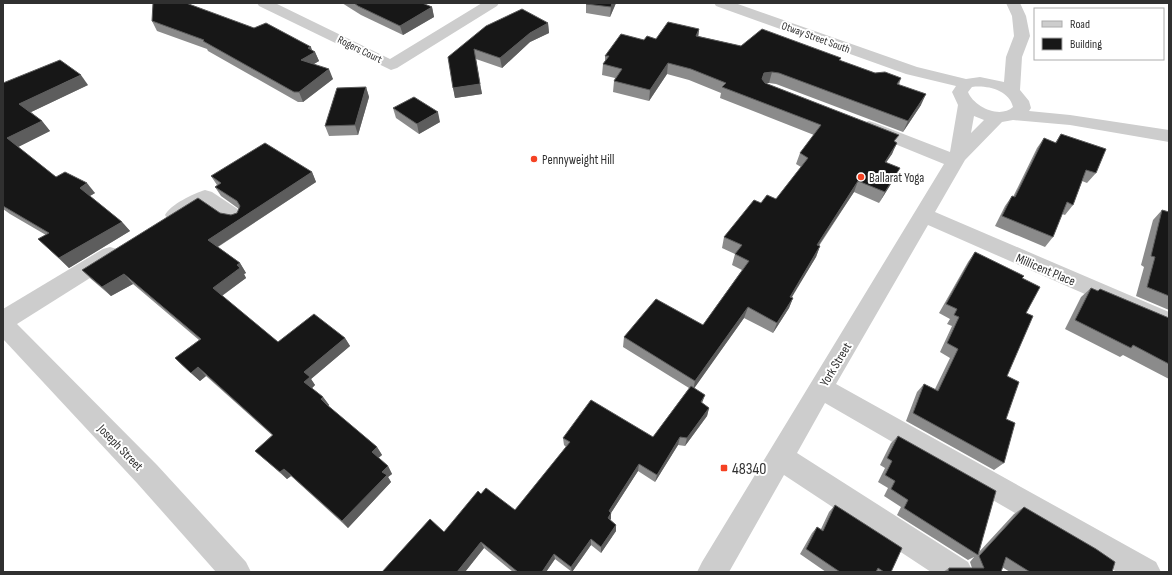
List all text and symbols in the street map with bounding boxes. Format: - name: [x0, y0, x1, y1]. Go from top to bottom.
- legend: [1034, 8, 1164, 60]
- text: Road: [1070, 17, 1090, 32]
- street label: Otway Street South: [780, 19, 852, 56]
- street label: Rogers Court: [335, 33, 385, 66]
- text: Building: [1070, 37, 1102, 52]
- place label: Pennyweight Hill: [542, 152, 614, 168]
- marker: Pennyweight Hill: [529, 154, 539, 164]
- place label: Ballarat Yoga: [869, 170, 924, 186]
- marker: Ballarat Yoga: [856, 172, 866, 182]
- street label: Millicent Place: [1013, 250, 1078, 290]
- street label: York Street: [817, 340, 855, 389]
- street label: Joseph Street: [94, 420, 146, 474]
- place label: 48340: [732, 460, 766, 479]
- marker: 48340: [719, 463, 729, 473]

